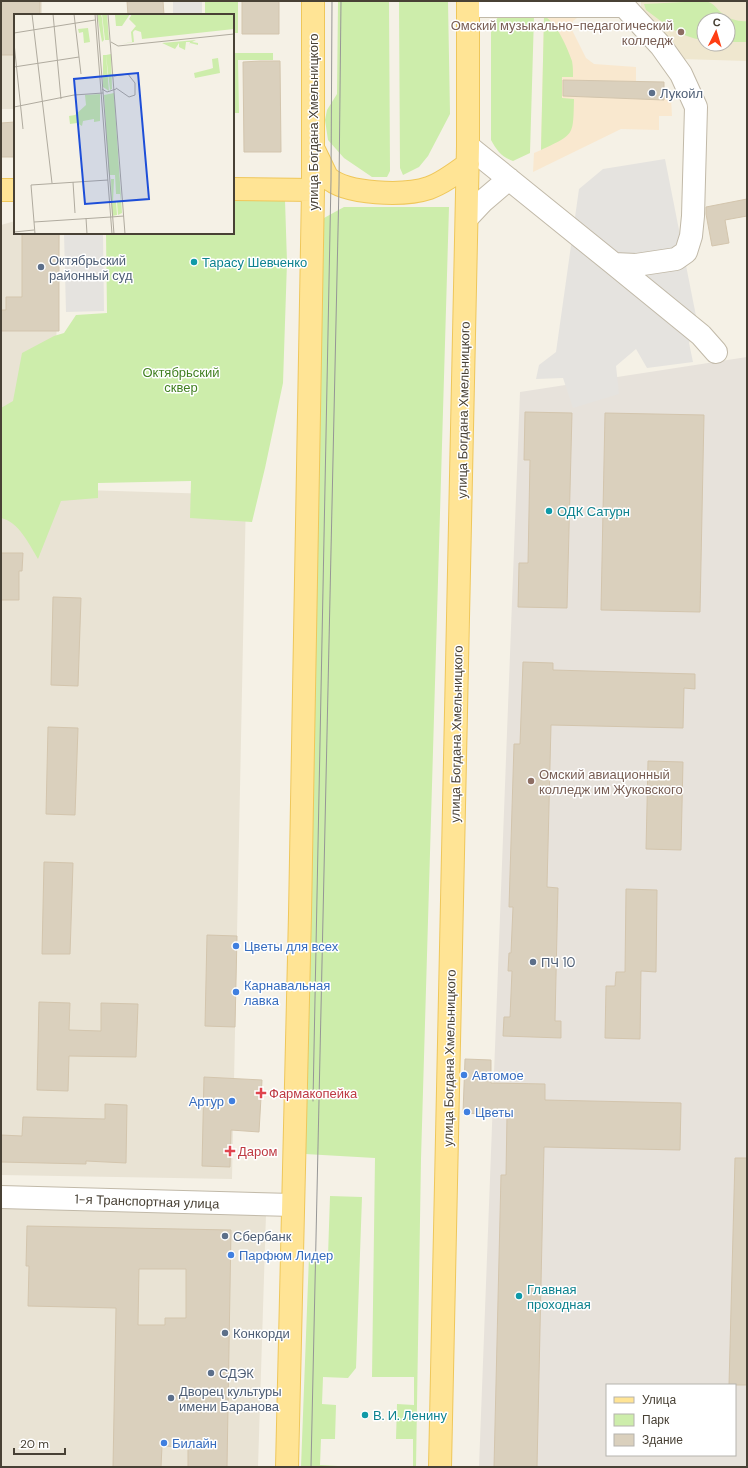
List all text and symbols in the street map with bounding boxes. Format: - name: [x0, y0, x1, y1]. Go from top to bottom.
- north arrow: [696, 12, 736, 52]
- inset map: [14, 14, 234, 234]
- text: С: [712, 15, 721, 29]
- place label: Омский музыкально-педагогический колледж: [451, 17, 673, 49]
- marker: Омский музыкально-педагогический колледж: [676, 27, 686, 37]
- street label: улица Богдана Хмельницкого: [305, 33, 322, 211]
- place label: Лукойл: [660, 85, 703, 102]
- marker: Лукойл: [647, 88, 657, 98]
- place label: Октябрьский районный суд: [49, 252, 133, 284]
- place label: Тарасу Шевченко: [202, 254, 307, 271]
- marker: Тарасу Шевченко: [189, 257, 199, 267]
- marker: Октябрьский районный суд: [36, 262, 46, 272]
- street label: улица Богдана Хмельницкого: [453, 321, 474, 499]
- park label: Октябрьский сквер: [142, 364, 220, 396]
- place label: ОДК Сатурн: [557, 503, 630, 520]
- marker: ОДК Сатурн: [544, 506, 554, 516]
- street label: улица Богдана Хмельницкого: [446, 645, 467, 823]
- place label: Омский авиационный колледж им Жуковского: [539, 766, 683, 798]
- marker: Омский авиационный колледж им Жуковского: [526, 776, 536, 786]
- place label: Цветы для всех: [244, 938, 339, 955]
- marker: Цветы для всех: [231, 941, 241, 951]
- place label: ПЧ 10: [541, 954, 576, 971]
- marker: ПЧ 10: [528, 957, 538, 967]
- street label: улица Богдана Хмельницкого: [439, 969, 460, 1147]
- place label: Карнавальная лавка: [244, 977, 330, 1009]
- marker: Карнавальная лавка: [231, 987, 241, 997]
- place label: Автомое: [472, 1067, 524, 1084]
- marker: Автомое: [459, 1070, 469, 1080]
- place label: Фармакопейка: [269, 1085, 358, 1102]
- marker: Фармакопейка: [256, 1088, 266, 1098]
- place label: Артур: [189, 1093, 224, 1110]
- marker: Артур: [227, 1096, 237, 1106]
- place label: Цветы: [475, 1104, 513, 1121]
- marker: Цветы: [462, 1107, 472, 1117]
- place label: Даром: [238, 1143, 277, 1160]
- marker: Даром: [225, 1146, 235, 1156]
- street label: 1-я Транспортная улица: [74, 1190, 220, 1213]
- place label: Сбербанк: [233, 1228, 292, 1245]
- marker: Сбербанк: [220, 1231, 230, 1241]
- place label: Парфюм Лидер: [239, 1247, 333, 1264]
- marker: Парфюм Лидер: [226, 1250, 236, 1260]
- place label: Главная проходная: [527, 1281, 591, 1313]
- marker: Главная проходная: [514, 1291, 524, 1301]
- place label: Конкорди: [233, 1325, 290, 1342]
- marker: Конкорди: [220, 1328, 230, 1338]
- place label: СДЭК: [219, 1365, 254, 1382]
- marker: СДЭК: [206, 1368, 216, 1378]
- place label: Дворец культуры имени Баранова: [179, 1383, 282, 1415]
- legend: [606, 1384, 736, 1456]
- text: Улица: [642, 1392, 676, 1408]
- marker: Дворец культуры имени Баранова: [166, 1393, 176, 1403]
- place label: В. И. Ленину: [373, 1407, 447, 1424]
- marker: В. И. Ленину: [360, 1410, 370, 1420]
- text: Парк: [642, 1412, 670, 1428]
- scale bar: [14, 1430, 65, 1456]
- text: Здание: [642, 1432, 683, 1448]
- place label: Билайн: [172, 1435, 217, 1452]
- text: 20 m: [20, 1436, 49, 1452]
- marker: Билайн: [159, 1438, 169, 1448]

